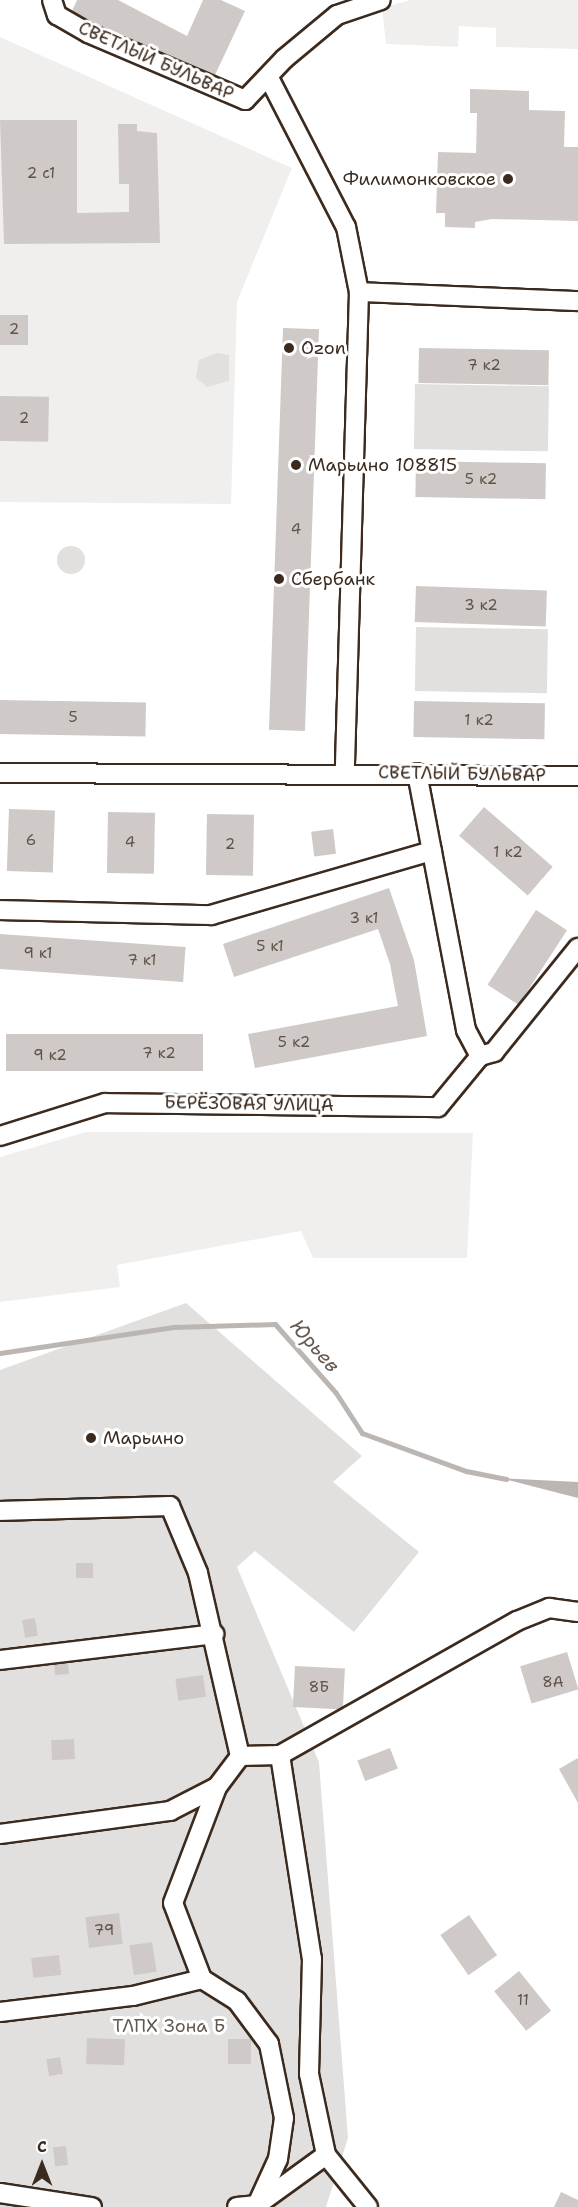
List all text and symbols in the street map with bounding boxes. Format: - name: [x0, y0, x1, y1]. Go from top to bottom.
- street label: СВЕТЛЫЙ БУЛЬВАР: [75, 17, 237, 105]
- house number: 2 с1: [27, 165, 55, 183]
- place label: Филимонковское: [343, 168, 496, 190]
- marker: Филимонковское: [501, 172, 515, 186]
- house number: 2: [9, 321, 19, 339]
- place label: Ozon: [301, 337, 346, 359]
- marker: Ozon: [282, 341, 296, 355]
- house number: 7 к2: [467, 357, 501, 375]
- house number: 2: [19, 410, 29, 428]
- place label: Марьино 108815: [308, 454, 457, 476]
- marker: Марьино 108815: [289, 458, 303, 472]
- house number: 5 к2: [465, 471, 497, 489]
- house number: 4: [291, 521, 301, 539]
- place label: Сбербанк: [291, 568, 375, 590]
- marker: Сбербанк: [272, 572, 286, 586]
- house number: 3 к2: [464, 597, 498, 615]
- house number: 5: [68, 709, 78, 727]
- house number: 1 к2: [464, 712, 494, 730]
- street label: СВЕТЛЫЙ БУЛЬВАР: [378, 762, 546, 786]
- house number: 6: [26, 832, 36, 850]
- house number: 4: [125, 834, 135, 852]
- house number: 2: [225, 836, 235, 854]
- house number: 1 к2: [493, 844, 523, 862]
- house number: 3 к1: [350, 910, 378, 928]
- house number: 5 к1: [256, 938, 284, 956]
- house number: 9 к1: [24, 945, 52, 963]
- house number: 7 к1: [128, 952, 156, 970]
- house number: 5 к2: [278, 1034, 310, 1052]
- house number: 7 к2: [142, 1045, 176, 1063]
- house number: 9 к2: [33, 1047, 67, 1065]
- street label: БЕРЁЗОВАЯ УЛИЦА: [164, 1092, 334, 1116]
- water label: Юрьев: [285, 1315, 345, 1377]
- place label: Марьино: [103, 1427, 184, 1449]
- marker: Марьино: [84, 1431, 98, 1445]
- house number: 8А: [542, 1674, 564, 1692]
- house number: 8Б: [309, 1679, 329, 1697]
- house number: 79: [94, 1922, 114, 1940]
- house number: 11: [517, 1992, 529, 2010]
- park label: ТЛПХ Зона Б: [113, 2015, 225, 2037]
- north arrow: [12, 2135, 72, 2195]
- text: С: [37, 2136, 47, 2157]

